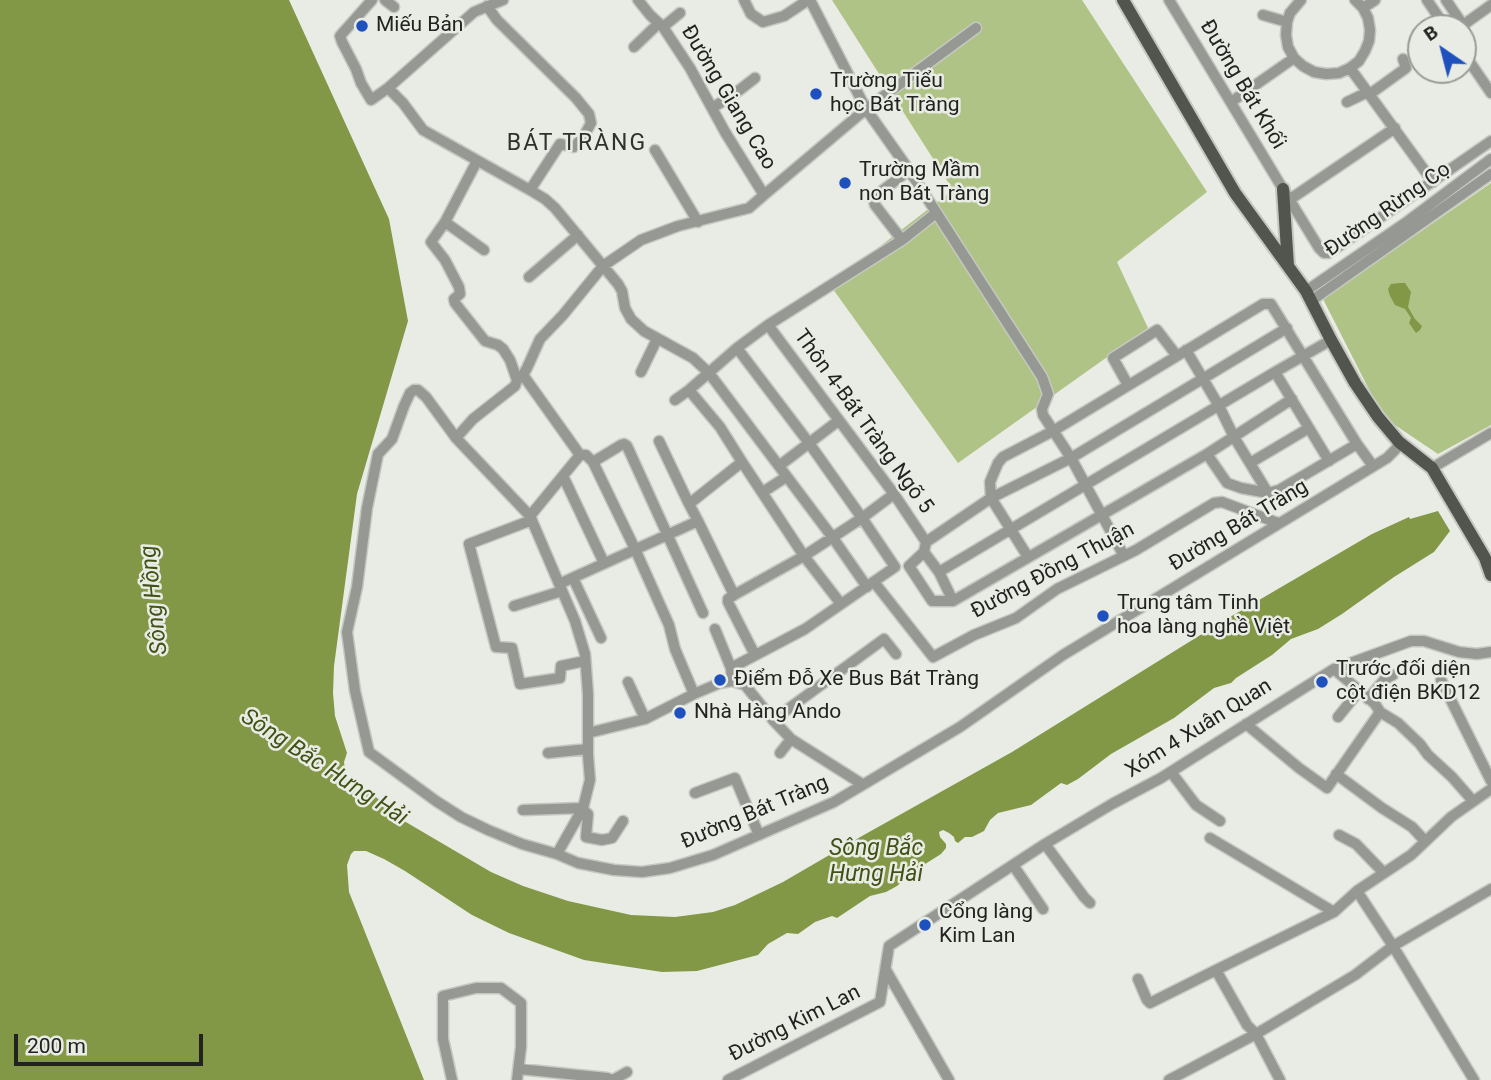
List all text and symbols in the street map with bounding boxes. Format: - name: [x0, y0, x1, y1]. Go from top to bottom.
- place label: Miếu Bản: [376, 13, 463, 39]
- north arrow: [1407, 14, 1477, 84]
- street label: Đường Bát Khối: [1194, 16, 1290, 154]
- marker: Miếu Bản: [354, 18, 370, 34]
- text: B: [1419, 20, 1442, 46]
- street label: Đường Giang Cao: [675, 21, 781, 175]
- place label: Trường Tiểu học Bát Tràng: [830, 69, 960, 119]
- marker: Trường Tiểu học Bát Tràng: [808, 86, 824, 102]
- district label: BÁT TRÀNG: [508, 130, 646, 158]
- street label: Đường Rừng Cọ: [1320, 157, 1456, 263]
- place label: Trường Mầm non Bát Tràng: [859, 158, 989, 208]
- marker: Trường Mầm non Bát Tràng: [837, 175, 853, 191]
- street label: Thôn 4-Bát Tràng Ngõ 5: [788, 325, 938, 519]
- street label: Đường Bát Tràng: [1165, 475, 1313, 577]
- street label: Đường Đồng Thuận: [967, 517, 1139, 625]
- water label: Sông Hồng: [136, 544, 174, 656]
- place label: Trung tâm Tinh hoa làng nghề Việt: [1117, 591, 1290, 641]
- marker: Trung tâm Tinh hoa làng nghề Việt: [1095, 608, 1111, 624]
- place label: Trước đối diện cột điện BKD12: [1336, 657, 1480, 707]
- place label: Điểm Đỗ Xe Bus Bát Tràng: [734, 667, 979, 693]
- marker: Điểm Đỗ Xe Bus Bát Tràng: [712, 672, 728, 688]
- street label: Xóm 4 Xuân Quan: [1121, 674, 1277, 784]
- marker: Trước đối diện cột điện BKD12: [1314, 674, 1330, 690]
- place label: Nhà Hàng Ando: [694, 700, 841, 726]
- water label: Sông Bắc Hưng Hải: [235, 704, 413, 832]
- marker: Nhà Hàng Ando: [672, 705, 688, 721]
- street label: Đường Bát Tràng: [678, 771, 832, 855]
- water label: Sông Bắc Hưng Hải: [829, 835, 923, 889]
- place label: Cổng làng Kim Lan: [939, 900, 1033, 950]
- marker: Cổng làng Kim Lan: [917, 917, 933, 933]
- street label: Đường Kim Lan: [725, 980, 865, 1068]
- scale bar: [18, 1020, 206, 1064]
- text: 200 m: [27, 1034, 86, 1058]

